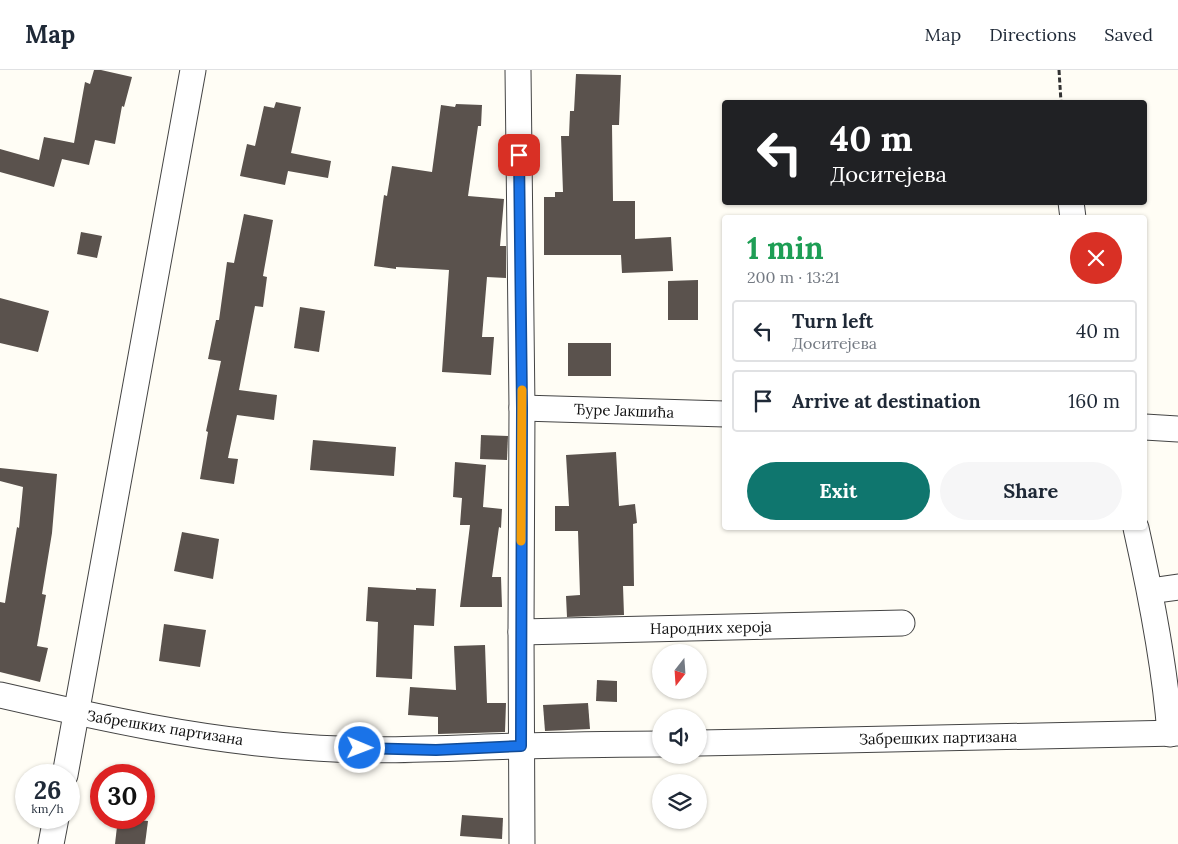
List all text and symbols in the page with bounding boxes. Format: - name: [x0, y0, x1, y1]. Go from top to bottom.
- text: Map: [25, 19, 75, 50]
- text: Map: [925, 23, 961, 46]
- text: Directions: [989, 23, 1076, 46]
- text: Saved: [1104, 23, 1153, 46]
- text: 40 m: [830, 116, 913, 161]
- icon: left: [747, 120, 812, 185]
- pin: [498, 134, 540, 176]
- icon: arrive: [505, 141, 533, 169]
- text: Доситејева: [830, 160, 947, 188]
- text: 1 min: [747, 229, 824, 267]
- button: close: [1070, 232, 1122, 284]
- text: 200 m · 13:21: [747, 267, 840, 287]
- text: Turn left: [792, 309, 873, 333]
- icon: left: [749, 317, 777, 345]
- text: 40 m: [1076, 319, 1120, 343]
- text: Доситејева: [792, 333, 877, 353]
- icon: arrive: [749, 387, 777, 415]
- text: Arrive at destination: [792, 389, 981, 413]
- text: 160 m: [1068, 389, 1120, 413]
- street label: Ђуре Јакшића: [574, 399, 675, 422]
- button: Exit: [747, 462, 930, 520]
- button: Share: [940, 462, 1122, 520]
- street label: Народних хероја: [650, 617, 772, 638]
- north arrow: [652, 644, 708, 699]
- map controls: [652, 644, 707, 829]
- street label: Забрешких партизана: [85, 706, 245, 749]
- button: sound: [652, 709, 707, 764]
- position arrow: [333, 721, 385, 773]
- street label: Забрешких партизана: [859, 727, 1018, 748]
- speed limit sign: 30: [90, 764, 155, 829]
- text: 26: [34, 774, 61, 806]
- button: layers: [652, 774, 707, 829]
- text: km/h: [31, 801, 64, 816]

